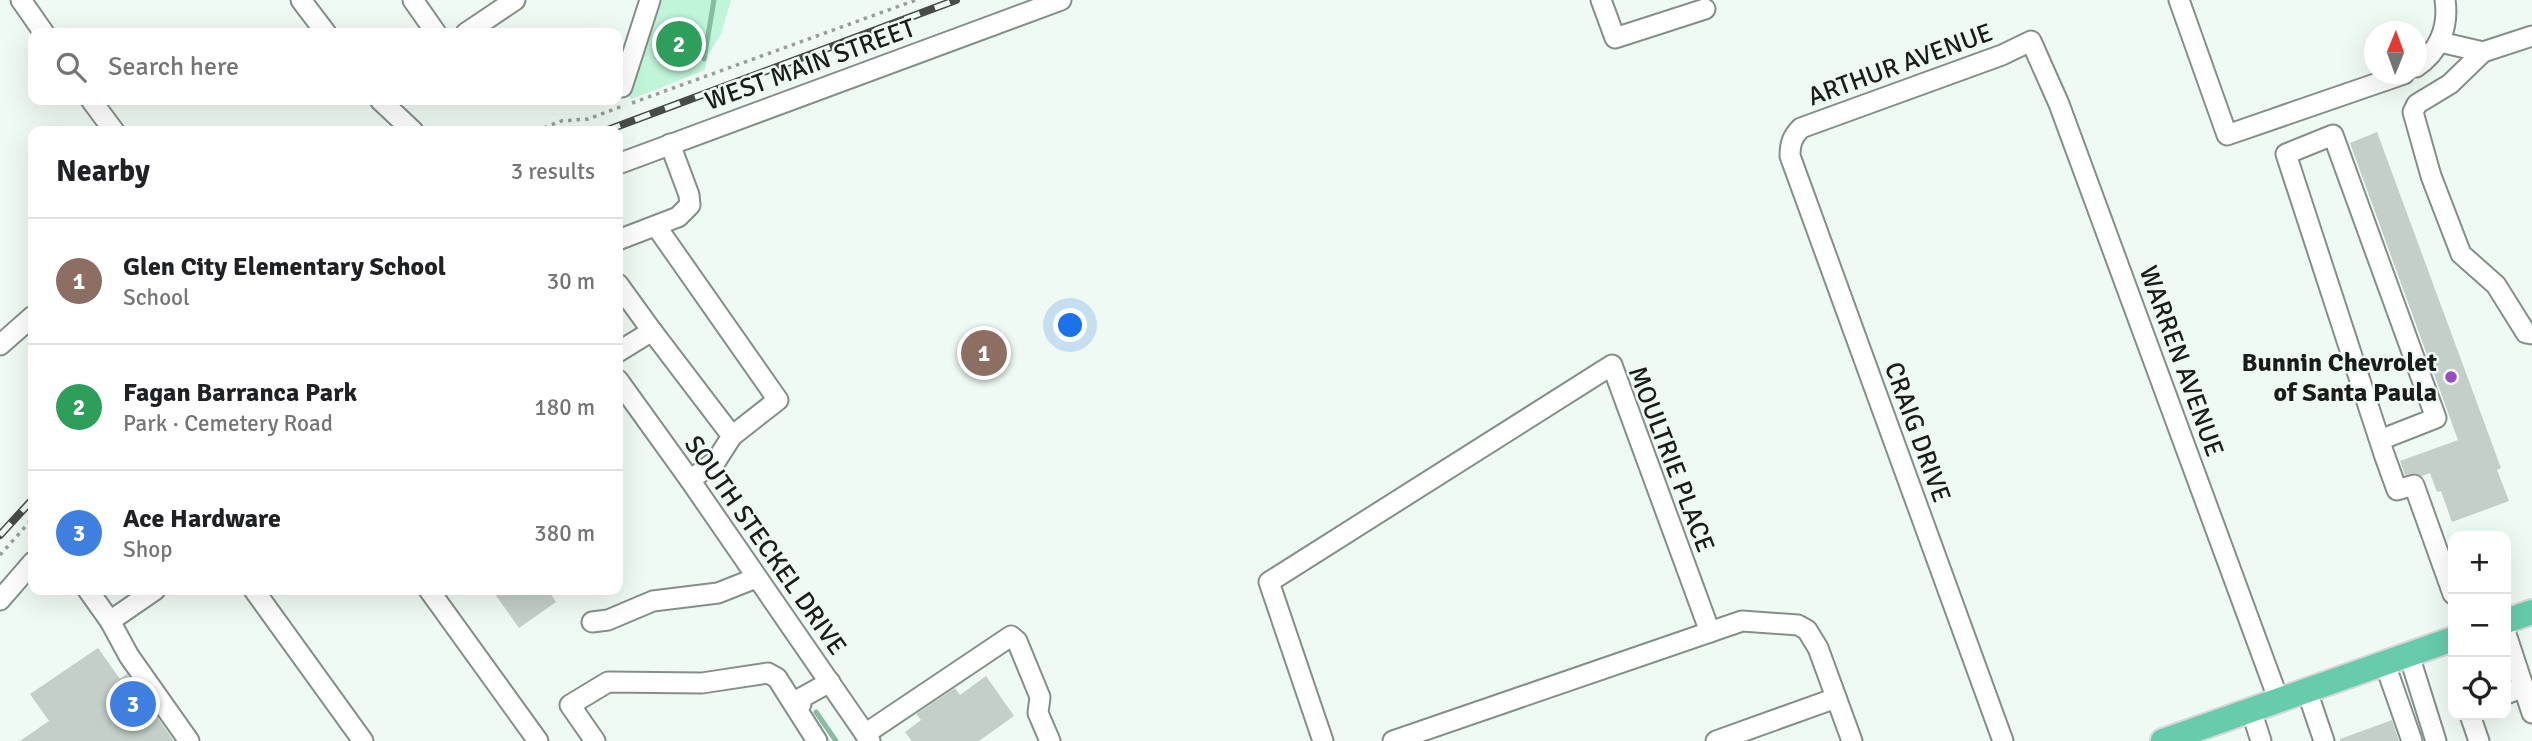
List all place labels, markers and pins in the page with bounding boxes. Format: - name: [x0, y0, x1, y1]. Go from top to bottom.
- pin: 2: [656, 18, 702, 70]
- pin: 1: [961, 327, 1007, 379]
- place label: Bunnin Chevrolet of Santa Paula: [2241, 347, 2437, 409]
- marker: Bunnin Chevrolet of Santa Paula: [2443, 369, 2459, 385]
- pin: 3: [110, 678, 156, 730]

